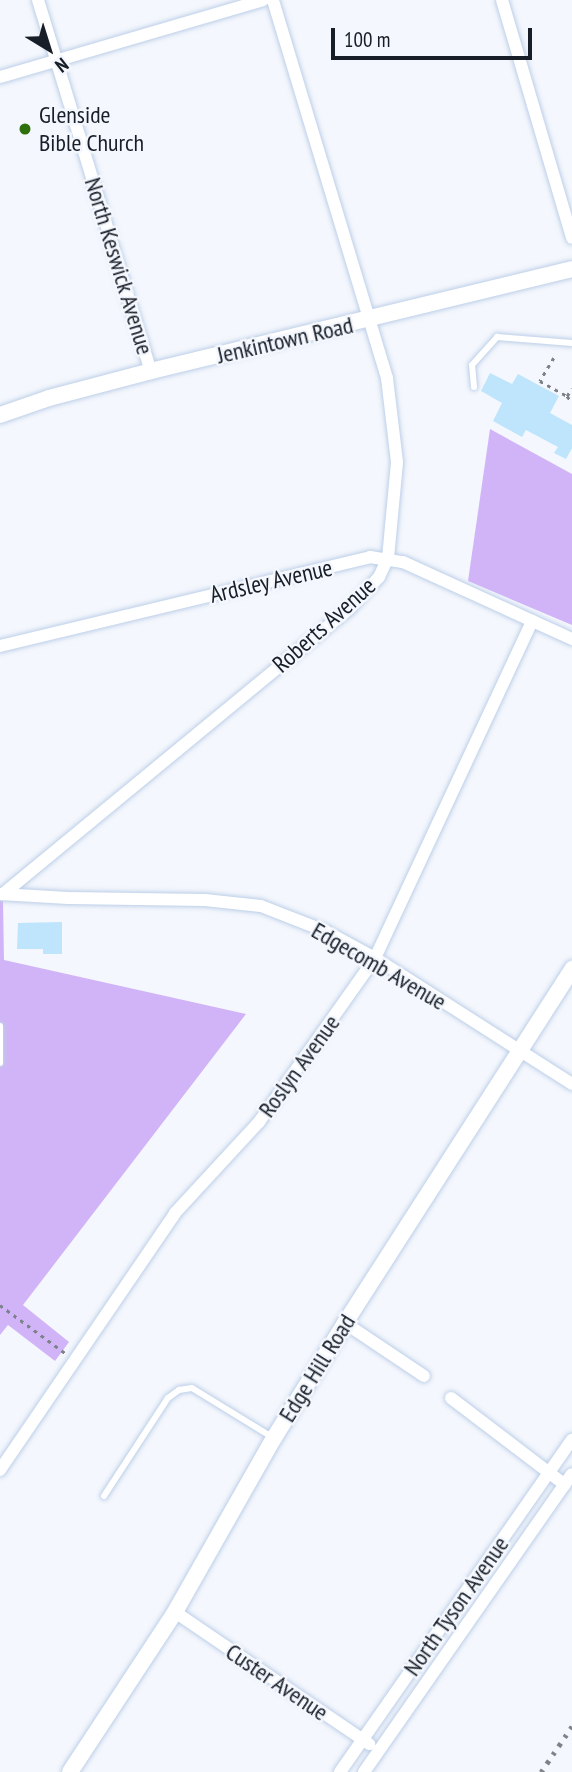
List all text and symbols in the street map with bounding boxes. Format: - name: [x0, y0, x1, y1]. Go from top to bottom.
- north arrow: [14, 14, 84, 84]
- scale bar: [334, 14, 535, 58]
- text: 100 m: [344, 26, 390, 53]
- text: N: [51, 53, 73, 78]
- place label: Glenside Bible Church: [39, 101, 144, 157]
- marker: Glenside Bible Church: [17, 121, 33, 137]
- street label: North Keswick Avenue: [78, 174, 160, 358]
- street label: Jenkintown Road: [214, 310, 356, 370]
- street label: Ardsley Avenue: [206, 553, 336, 609]
- street label: Roberts Avenue: [266, 571, 382, 679]
- street label: Edgecomb Avenue: [306, 916, 452, 1016]
- street label: Roslyn Avenue: [252, 1009, 346, 1123]
- street label: Edge Hill Road: [273, 1309, 361, 1427]
- street label: North Tyson Avenue: [397, 1530, 515, 1682]
- street label: Custer Avenue: [220, 1637, 334, 1727]

